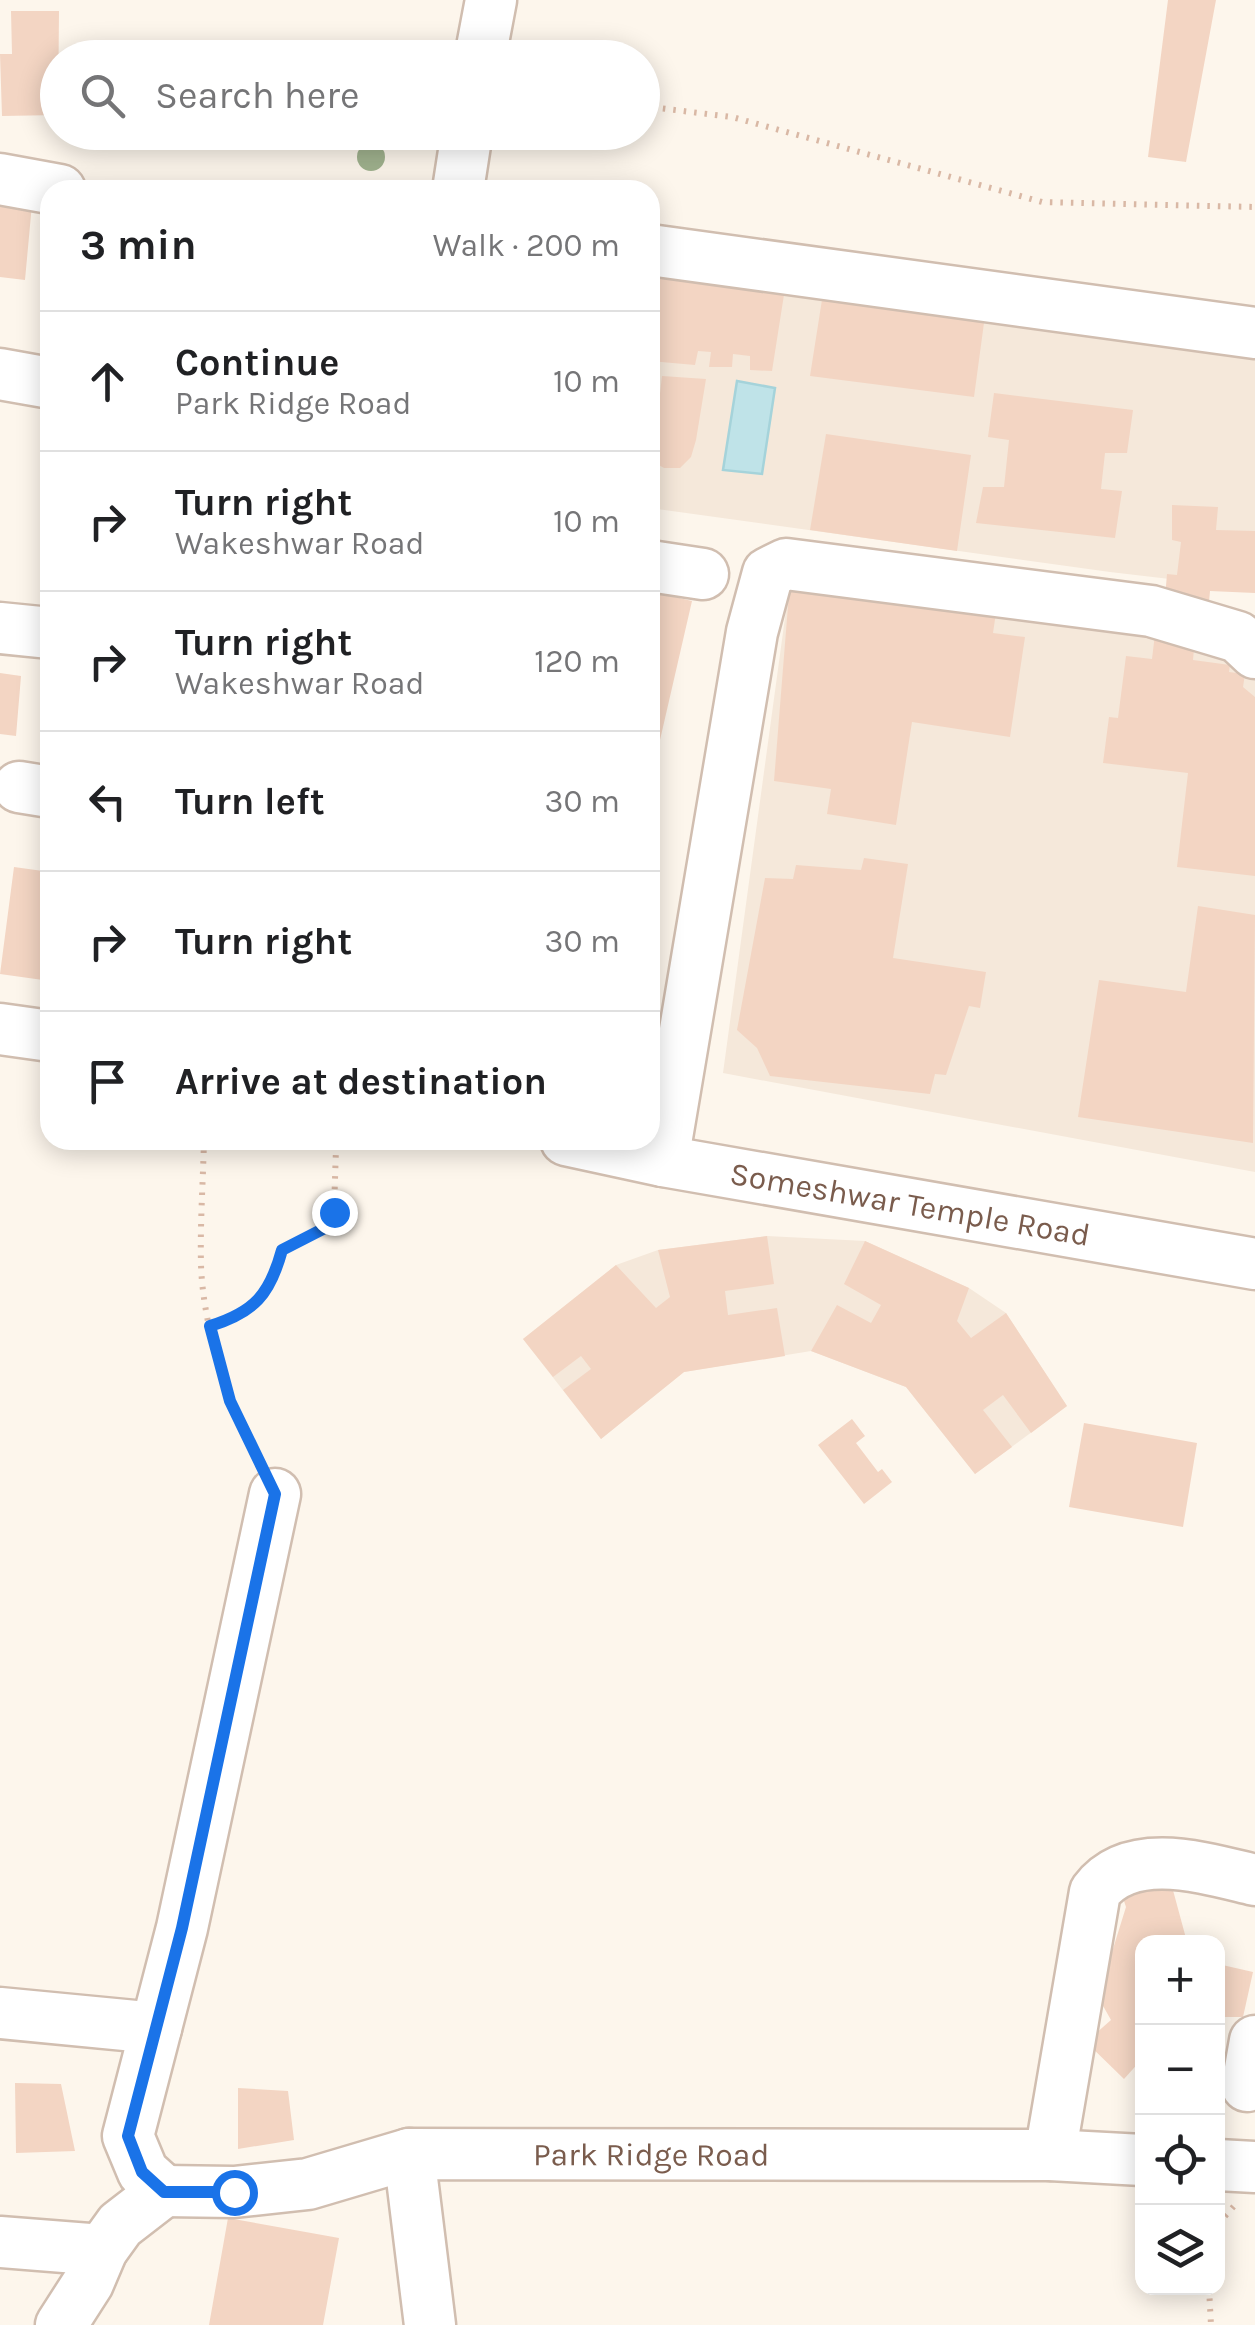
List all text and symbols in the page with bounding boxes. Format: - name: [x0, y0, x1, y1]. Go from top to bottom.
- search box: [40, 40, 660, 150]
- icon: search: [75, 68, 130, 123]
- text: Search here: [155, 73, 359, 118]
- text: 3 min: [80, 220, 197, 270]
- text: Walk · 200 m: [433, 227, 620, 264]
- text: Continue: [175, 340, 339, 385]
- icon: ahead: [80, 354, 135, 409]
- text: 10 m: [553, 363, 620, 400]
- text: Park Ridge Road: [175, 385, 411, 422]
- text: Turn right: [175, 480, 352, 525]
- icon: right: [80, 494, 135, 549]
- text: 10 m: [553, 503, 620, 540]
- text: Wakeshwar Road: [175, 525, 424, 562]
- text: Turn right: [175, 620, 352, 665]
- icon: right: [80, 634, 135, 689]
- text: 120 m: [534, 643, 620, 680]
- text: Wakeshwar Road: [175, 665, 424, 702]
- icon: left: [80, 774, 135, 829]
- text: Turn left: [175, 779, 325, 824]
- text: 30 m: [545, 783, 620, 820]
- icon: right: [80, 914, 135, 969]
- text: Turn right: [175, 919, 352, 964]
- text: 30 m: [545, 923, 620, 960]
- icon: arrive: [80, 1054, 135, 1109]
- text: Arrive at destination: [175, 1059, 547, 1104]
- street label: Someshwar Temple Road: [727, 1155, 1093, 1254]
- route end: [312, 1190, 358, 1236]
- map controls: [1135, 1935, 1225, 2295]
- button: +: [1135, 1935, 1225, 2025]
- button: −: [1135, 2025, 1225, 2115]
- button: locate: [1135, 2115, 1225, 2205]
- street label: Park Ridge Road: [533, 2136, 769, 2174]
- route start: [212, 2170, 258, 2216]
- button: layers: [1135, 2205, 1225, 2295]

